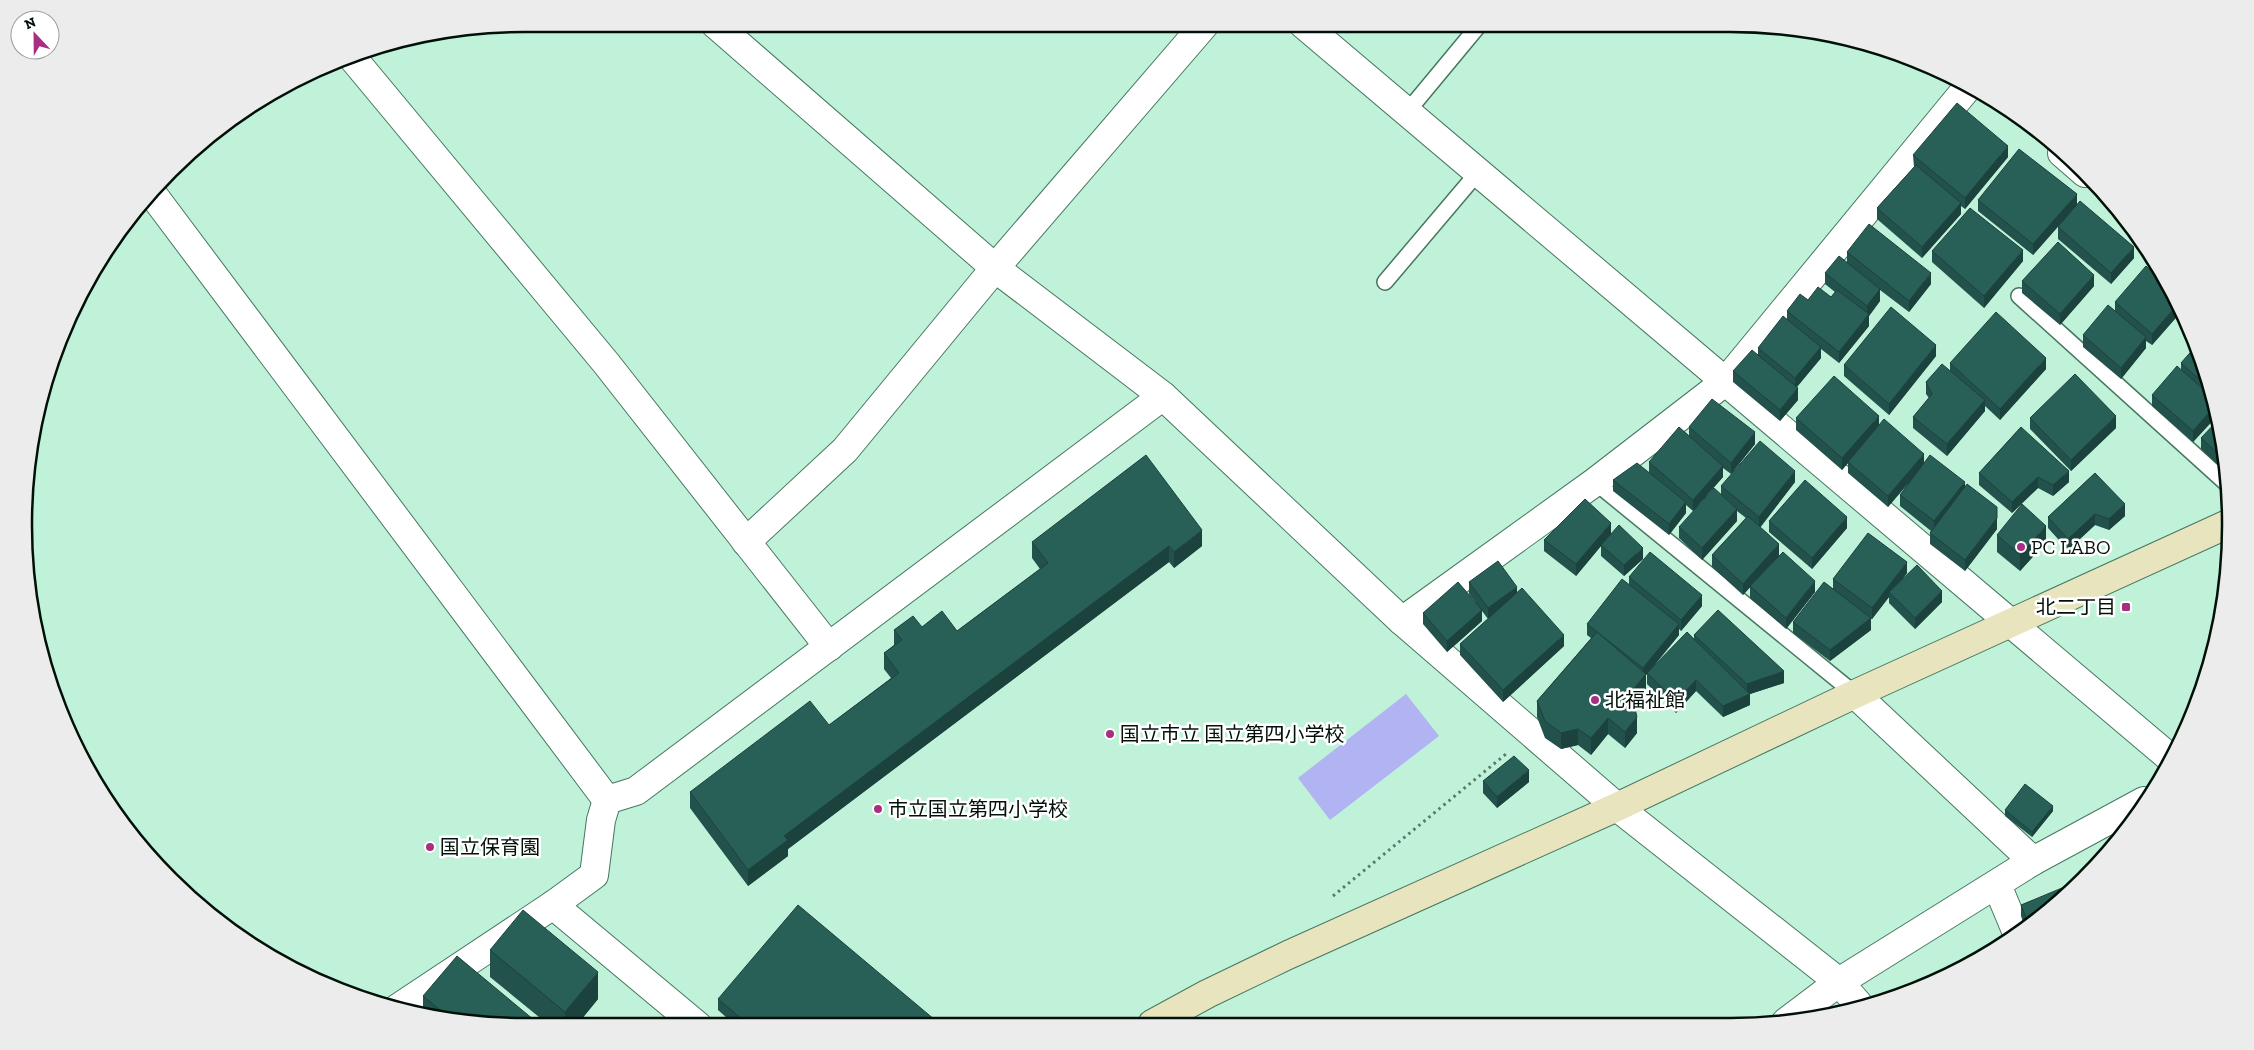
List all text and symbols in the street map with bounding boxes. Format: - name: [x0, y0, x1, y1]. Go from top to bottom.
- north arrow: [10, 10, 60, 60]
- text: N: [22, 13, 39, 33]
- place label: PC LABO: [2031, 535, 2110, 559]
- marker: PC LABO: [2015, 541, 2027, 553]
- place label: 北二丁目: [2036, 595, 2116, 619]
- marker: 北二丁目: [2120, 601, 2132, 613]
- place label: 北福祉館: [1605, 688, 1685, 712]
- marker: 北福祉館: [1589, 694, 1601, 706]
- place label: 国立市立 国立第四小学校: [1120, 722, 1345, 746]
- marker: 国立市立 国立第四小学校: [1104, 728, 1116, 740]
- place label: 市立国立第四小学校: [888, 797, 1068, 821]
- marker: 市立国立第四小学校: [872, 803, 884, 815]
- place label: 国立保育園: [440, 835, 540, 859]
- marker: 国立保育園: [424, 841, 436, 853]

